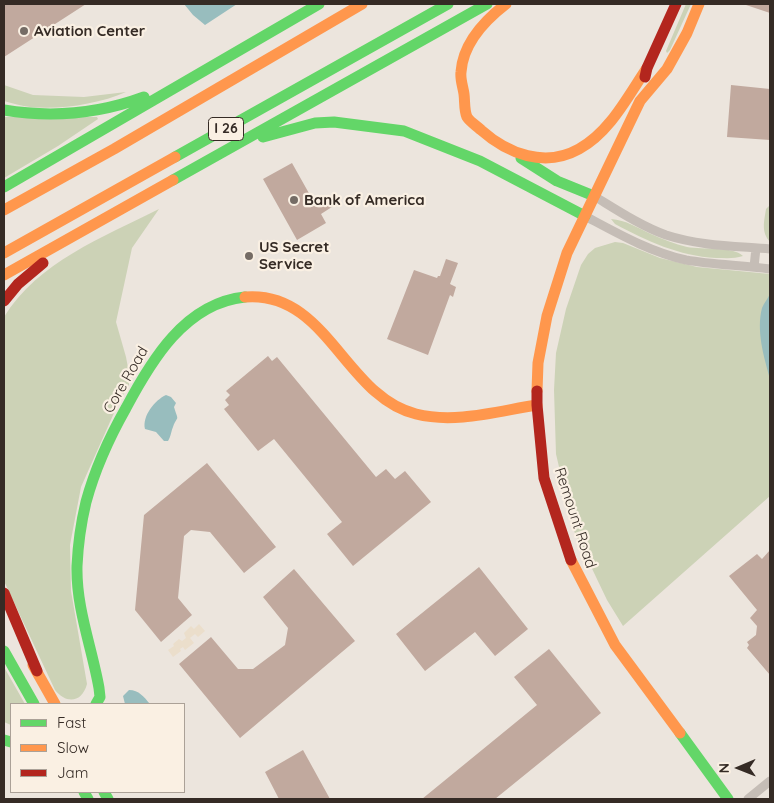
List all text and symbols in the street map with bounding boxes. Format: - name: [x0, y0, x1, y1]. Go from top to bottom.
- place label: Aviation Center: [34, 22, 145, 40]
- marker: Aviation Center: [18, 25, 30, 37]
- road number: I 26: [208, 118, 244, 140]
- place label: Bank of America: [304, 191, 425, 209]
- marker: Bank of America: [288, 194, 300, 206]
- place label: US Secret Service: [259, 238, 329, 273]
- marker: US Secret Service: [243, 250, 255, 262]
- street label: Core Road: [100, 343, 152, 417]
- street label: Remount Road: [550, 465, 600, 571]
- legend: [10, 703, 185, 793]
- text: Fast: [57, 713, 86, 732]
- text: Slow: [57, 738, 89, 757]
- north arrow: [714, 743, 764, 793]
- text: Jam: [57, 763, 88, 782]
- text: N: [715, 763, 733, 774]

